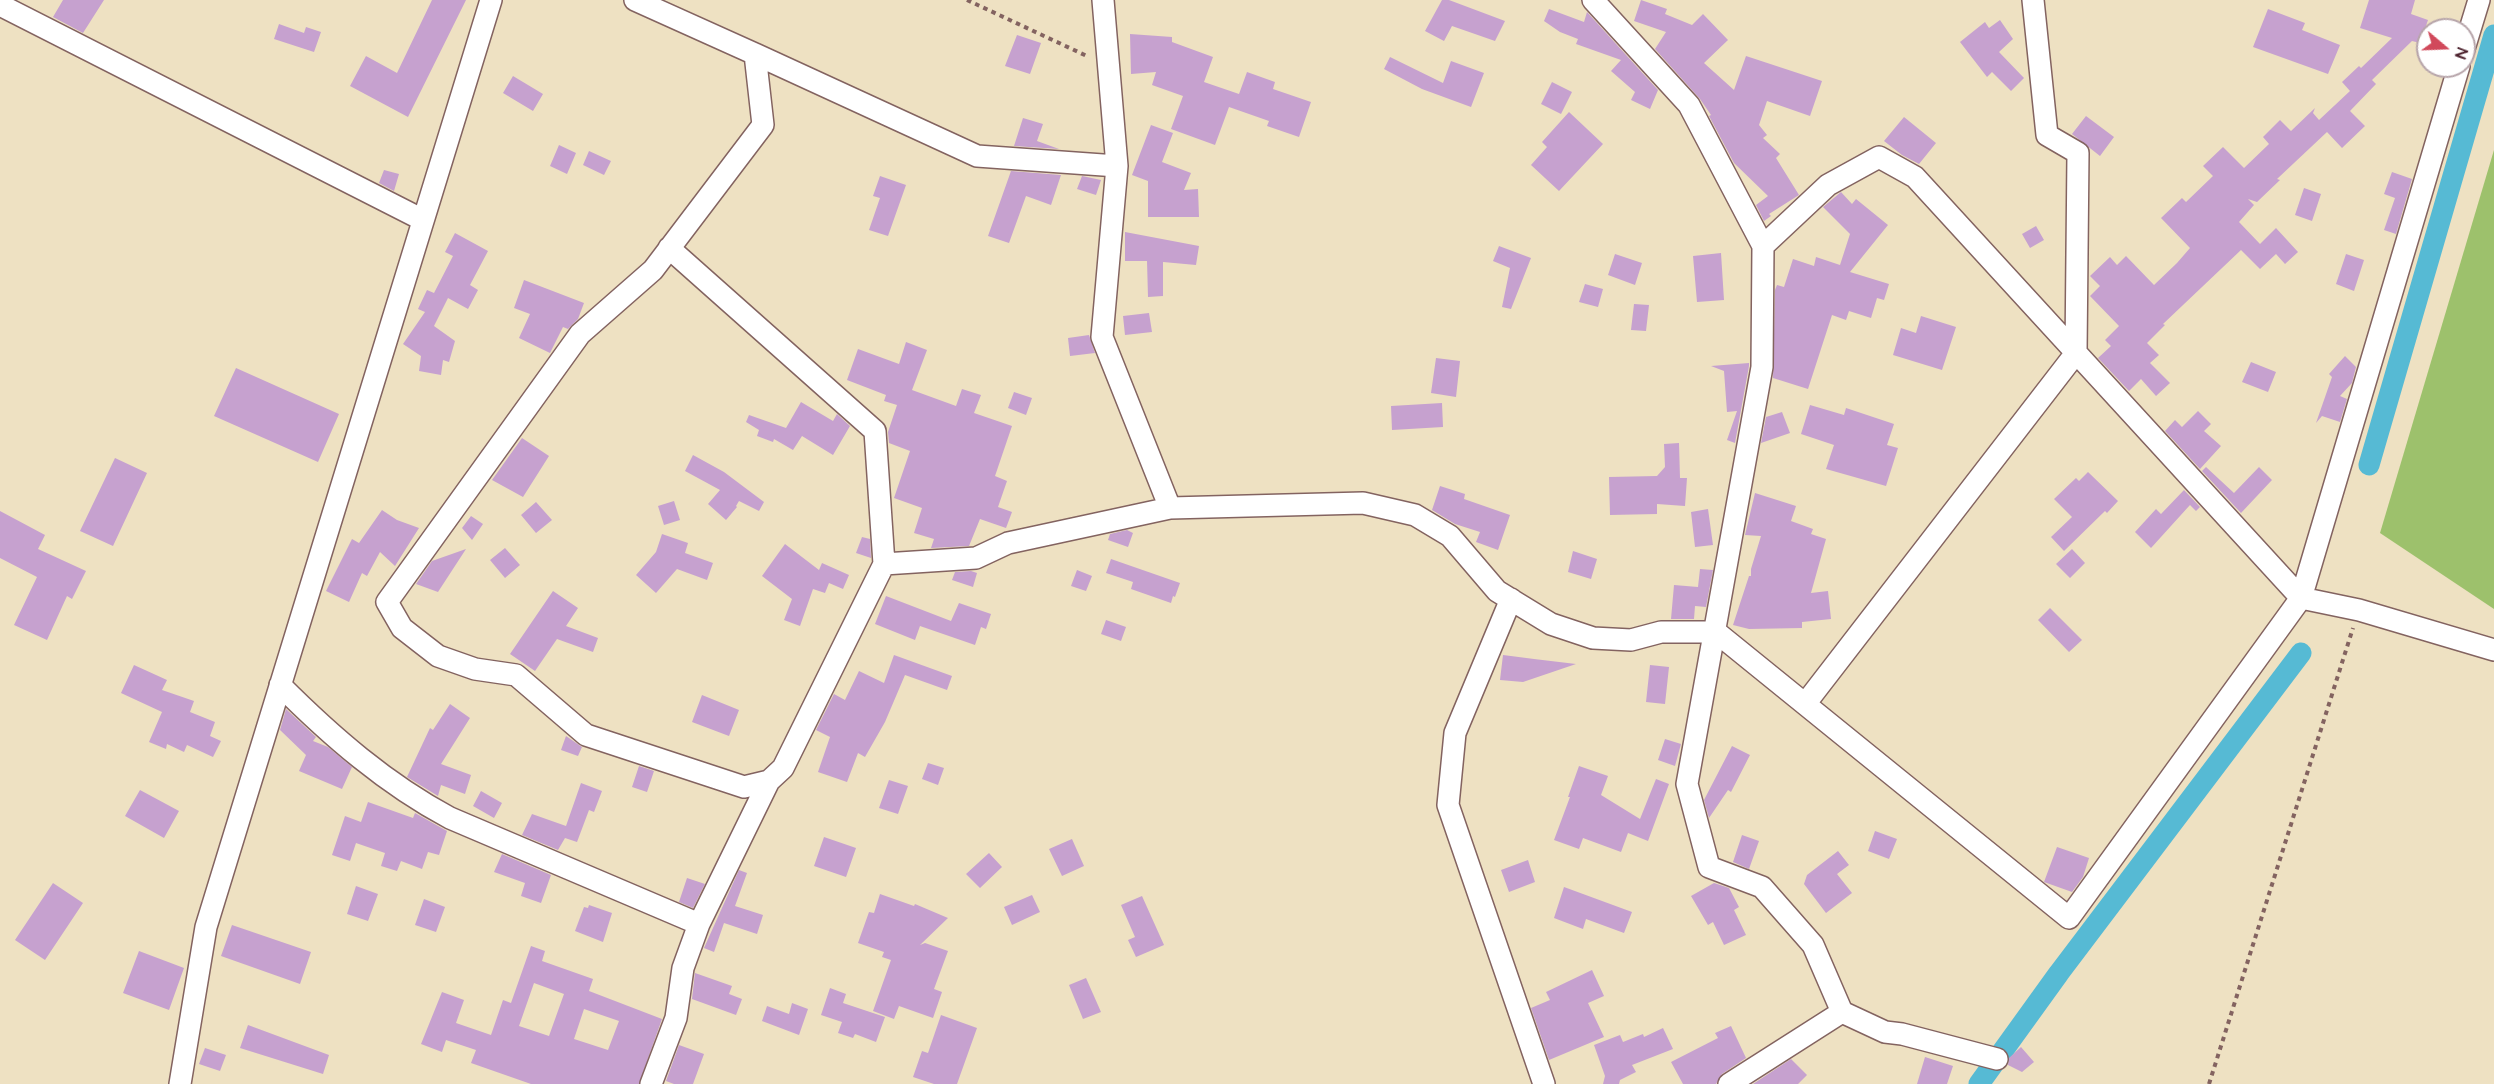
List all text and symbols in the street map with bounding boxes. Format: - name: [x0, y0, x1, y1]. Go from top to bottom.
- north arrow: [2416, 18, 2476, 78]
- text: N: [2449, 45, 2473, 62]

